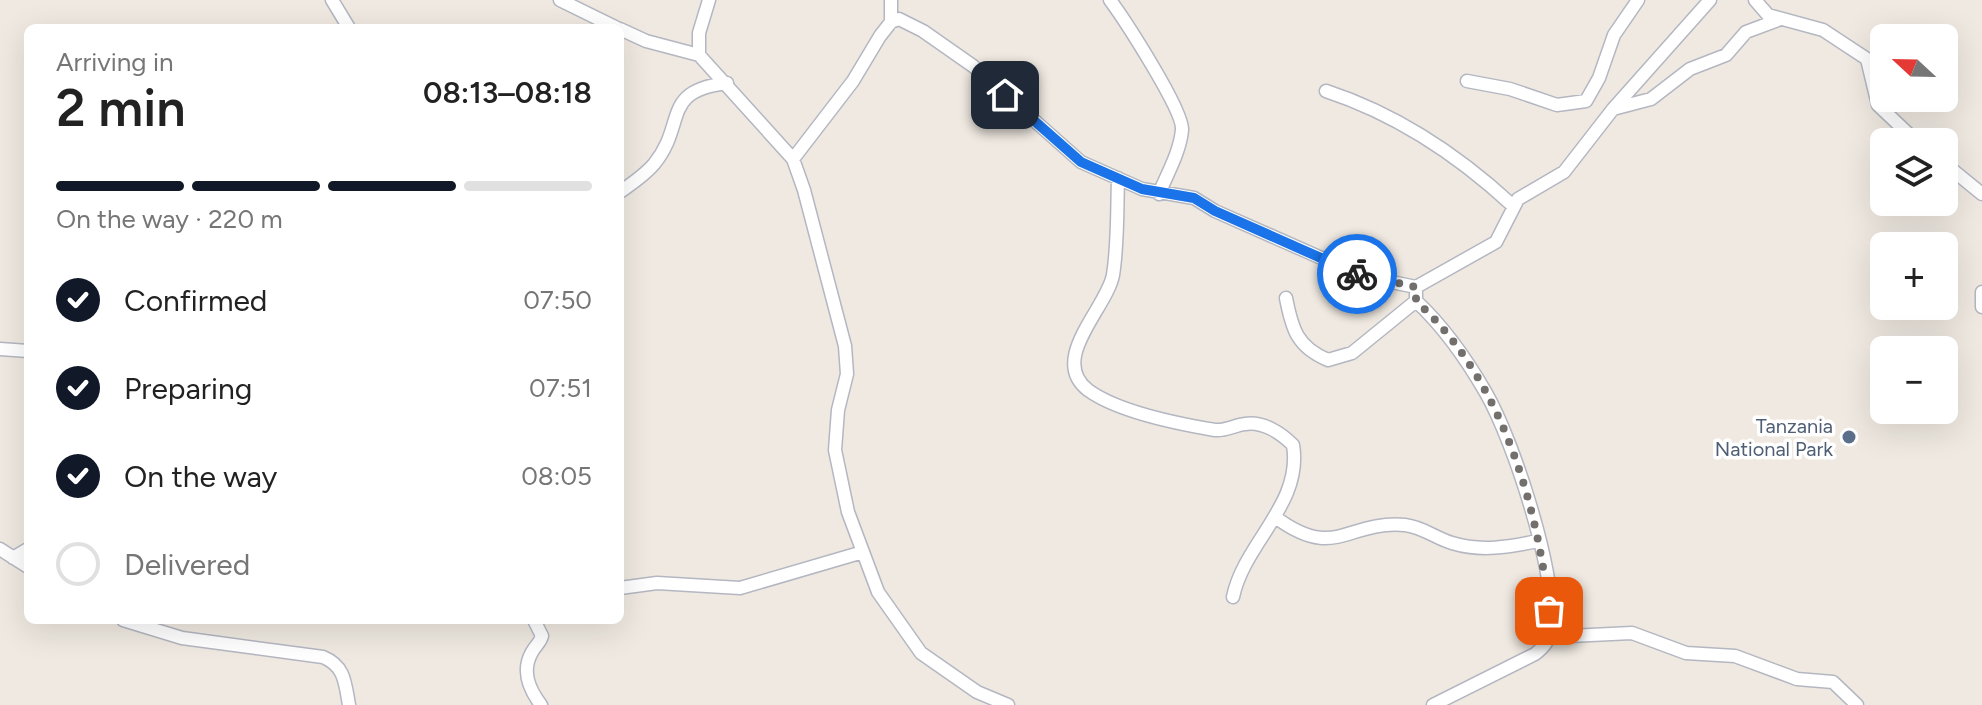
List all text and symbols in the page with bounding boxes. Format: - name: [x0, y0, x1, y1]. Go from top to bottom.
- north arrow: [1870, 24, 1958, 112]
- map controls: [1870, 24, 1958, 424]
- text: Arriving in: [56, 46, 174, 78]
- pin: [971, 61, 1039, 129]
- icon: home: [983, 73, 1027, 117]
- text: 08:13–08:18: [423, 74, 592, 111]
- text: 2 min: [56, 77, 185, 139]
- button: layers: [1870, 128, 1958, 216]
- text: On the way · 220 m: [56, 203, 283, 235]
- button: +: [1870, 232, 1958, 320]
- courier: [1317, 234, 1397, 314]
- icon: bike: [1335, 252, 1379, 296]
- icon: check: [56, 278, 100, 322]
- text: Confirmed: [124, 282, 267, 319]
- text: 07:50: [523, 284, 592, 316]
- button: −: [1870, 336, 1958, 424]
- icon: check: [56, 366, 100, 410]
- text: Preparing: [124, 370, 252, 407]
- text: 07:51: [529, 372, 592, 404]
- place label: Tanzania National Park: [1715, 414, 1833, 461]
- marker: Tanzania National Park: [1840, 428, 1858, 446]
- icon: check: [56, 454, 100, 498]
- text: On the way: [124, 458, 277, 495]
- text: 08:05: [521, 460, 592, 492]
- text: Delivered: [124, 546, 250, 583]
- pin: [1515, 577, 1583, 645]
- icon: bag: [1527, 589, 1571, 633]

